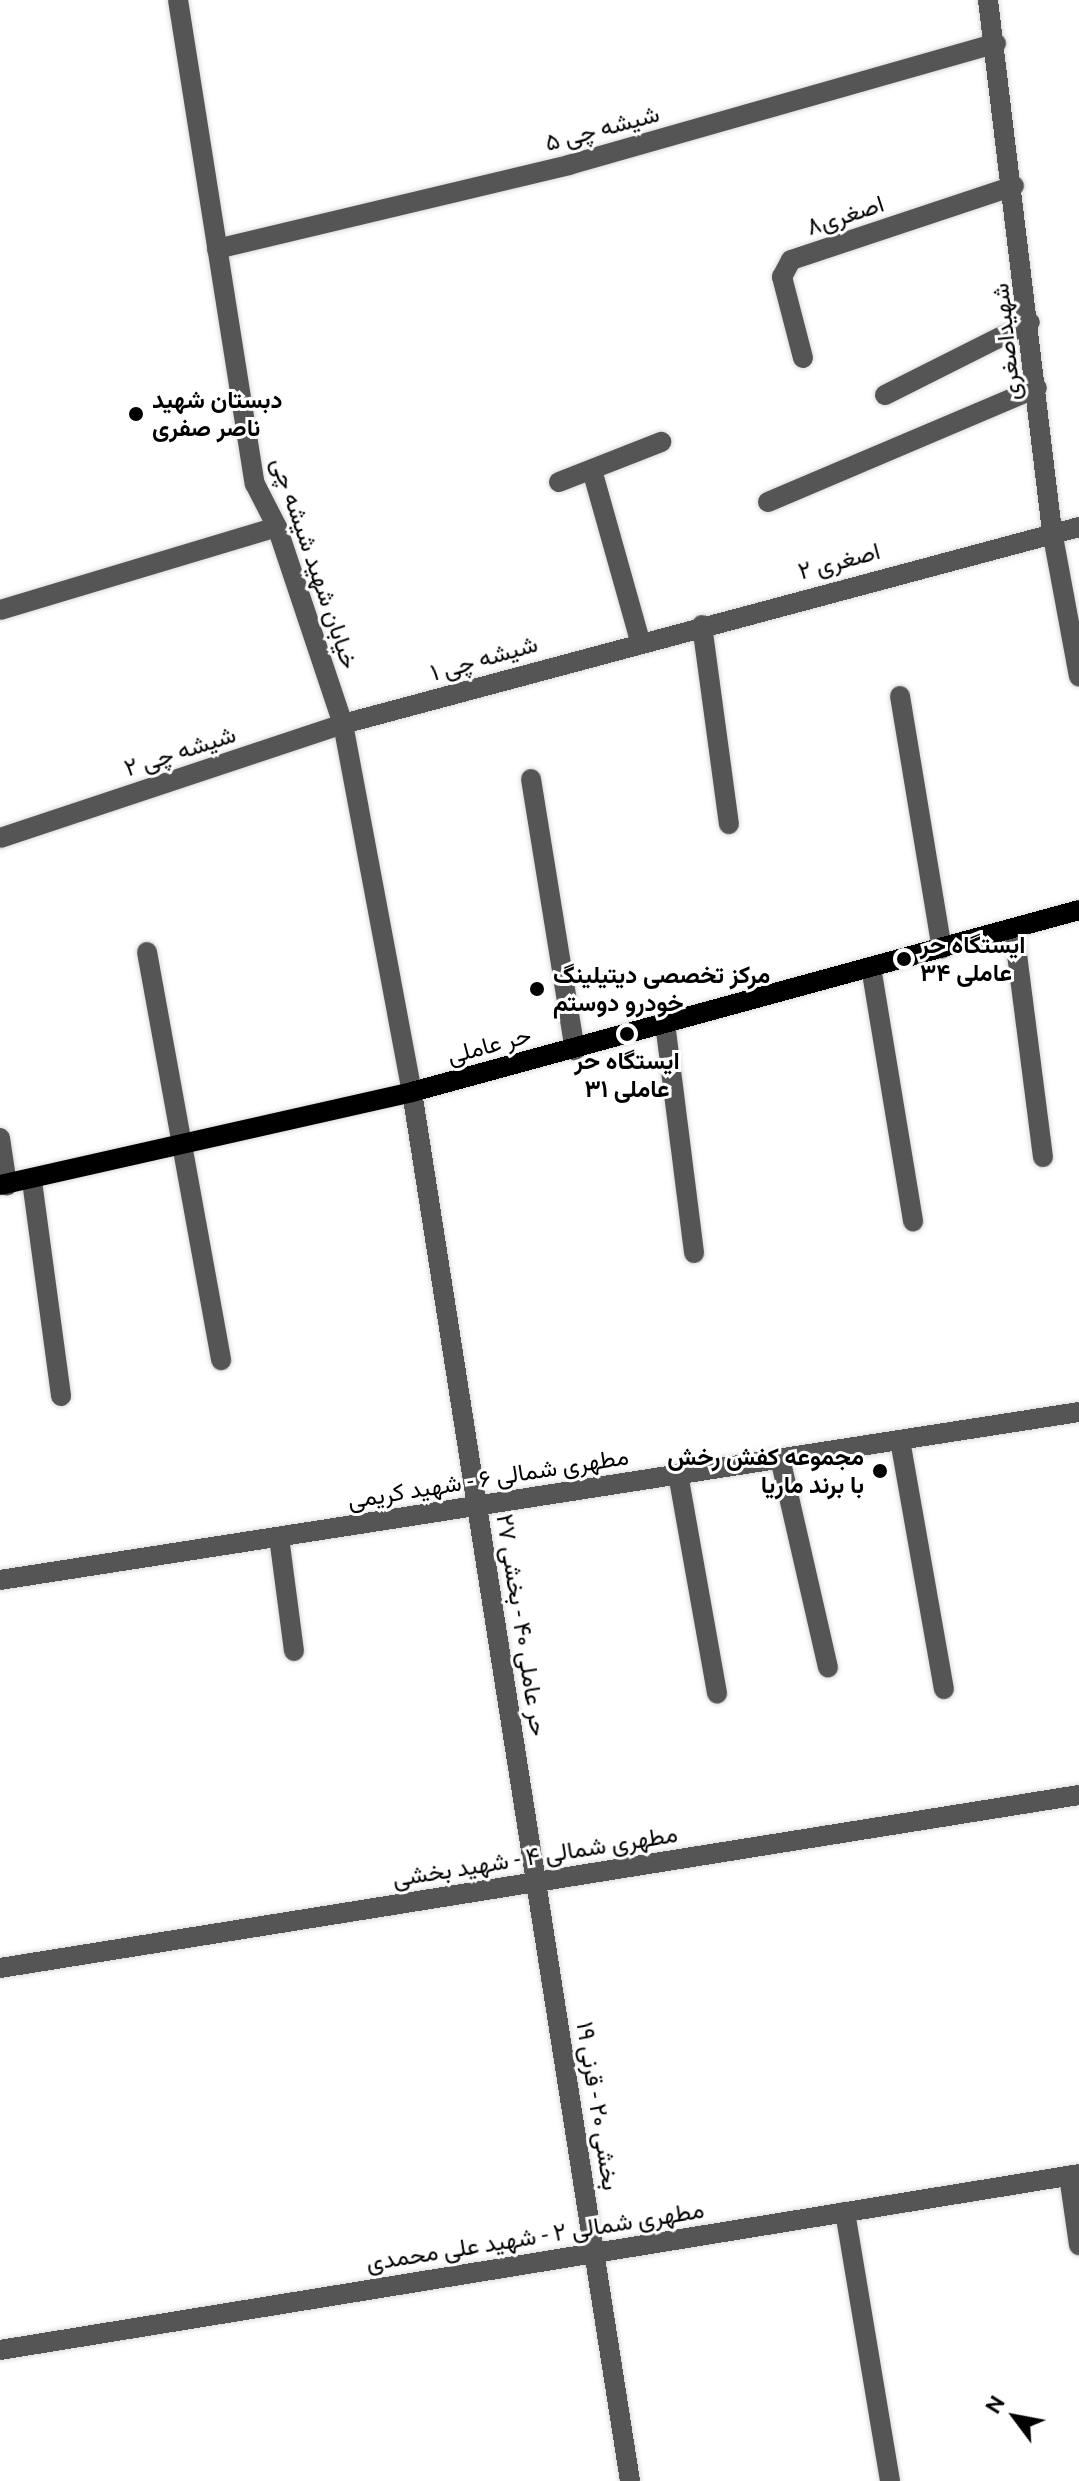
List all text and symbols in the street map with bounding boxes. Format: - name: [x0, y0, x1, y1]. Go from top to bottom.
- street label: شیشه چی ۵: [542, 99, 662, 157]
- street label: اصغری۸: [803, 189, 887, 241]
- street label: شهیداصغری: [986, 282, 1026, 402]
- place label: دبستان شهید ناصر صفری: [152, 386, 283, 442]
- marker: دبستان شهید ناصر صفری: [127, 405, 145, 423]
- street label: خیابان شهید شیشه چی: [265, 454, 365, 672]
- street label: اصغری ۲: [795, 536, 883, 586]
- street label: شیشه چی ۱: [427, 629, 541, 687]
- street label: شیشه چی ۲: [121, 719, 239, 783]
- place label: ایستگاه حر عاملی ۳۴: [920, 931, 1025, 987]
- marker: ایستگاه حر عاملی ۳۴: [895, 950, 913, 968]
- place label: مرکز تخصصی دیتیلینگ خودرو دوستم: [553, 961, 770, 1017]
- marker: مرکز تخصصی دیتیلینگ خودرو دوستم: [528, 980, 546, 998]
- street label: حر عاملی: [444, 1020, 534, 1070]
- marker: ایستگاه حر عاملی ۳۱: [618, 1025, 636, 1043]
- place label: ایستگاه حر عاملی ۳۱: [574, 1047, 680, 1103]
- street label: مطهری شمالی ۶ - شهید کریمی: [345, 1442, 631, 1514]
- place label: مجموعه کفش رخش با برند ماریا: [667, 1443, 864, 1499]
- marker: مجموعه کفش رخش با برند ماریا: [871, 1462, 889, 1480]
- street label: حر عاملی ۴۰ - بخشی ۲۷: [490, 1512, 554, 1738]
- street label: مطهری شمالی ۴ - شهید بخشی: [390, 1819, 680, 1893]
- street label: بخشی ۲۰ - قرنی ۱۹: [570, 2020, 626, 2192]
- street label: مطهری شمالی ۲ - شهید علی محمدی: [364, 2195, 706, 2277]
- north arrow: [975, 2377, 1055, 2457]
- text: N: [979, 2390, 1009, 2418]

